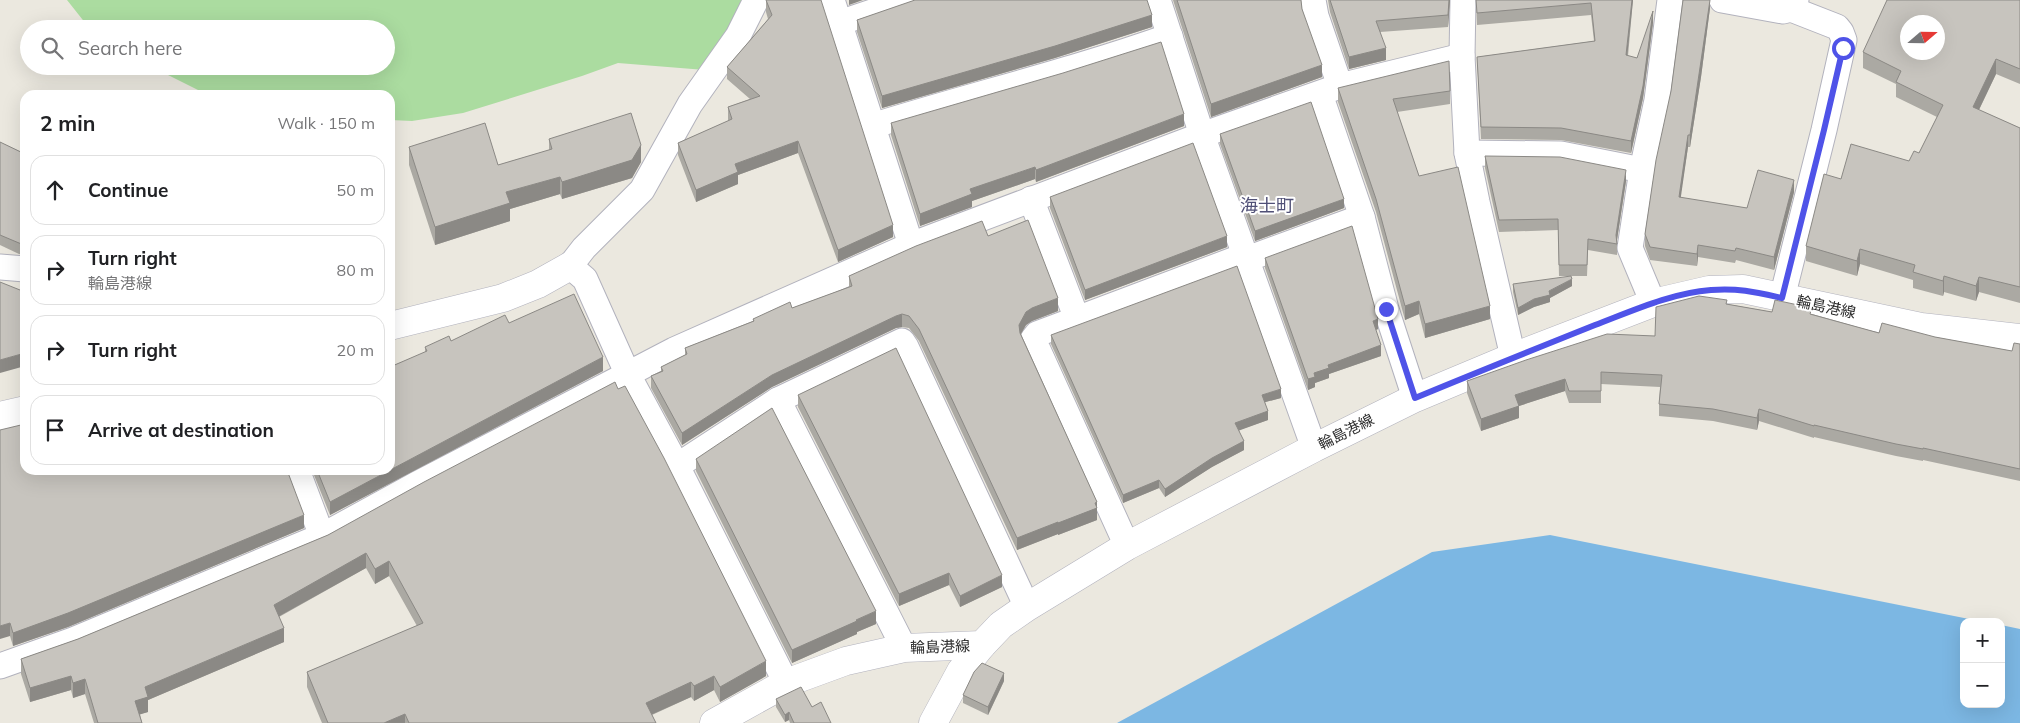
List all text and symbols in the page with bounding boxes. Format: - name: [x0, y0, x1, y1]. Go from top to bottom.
- north arrow: [1900, 15, 1945, 60]
- search box: [20, 20, 395, 75]
- icon: search: [38, 34, 66, 62]
- text: Search here: [78, 36, 182, 60]
- route start: [1832, 37, 1855, 60]
- text: 2 min: [40, 110, 95, 136]
- text: Walk · 150 m: [277, 113, 375, 133]
- icon: ahead: [41, 176, 69, 204]
- text: Continue: [88, 178, 168, 202]
- text: 50 m: [337, 180, 374, 200]
- district label: 海士町: [1240, 194, 1294, 217]
- text: Turn right: [88, 246, 177, 270]
- icon: right: [41, 256, 69, 284]
- text: 80 m: [337, 260, 374, 280]
- text: 輪島港線: [88, 273, 152, 293]
- street label: 輪島港線: [1795, 291, 1857, 322]
- route end: [1375, 298, 1398, 321]
- icon: right: [41, 336, 69, 364]
- text: Turn right: [88, 338, 177, 362]
- text: 20 m: [337, 340, 374, 360]
- street label: 輪島港線: [1315, 409, 1377, 454]
- icon: arrive: [41, 416, 69, 444]
- text: Arrive at destination: [88, 418, 274, 442]
- map controls: [1960, 618, 2005, 708]
- button: +: [1960, 618, 2005, 663]
- street label: 輪島港線: [910, 636, 970, 657]
- button: −: [1960, 663, 2005, 708]

